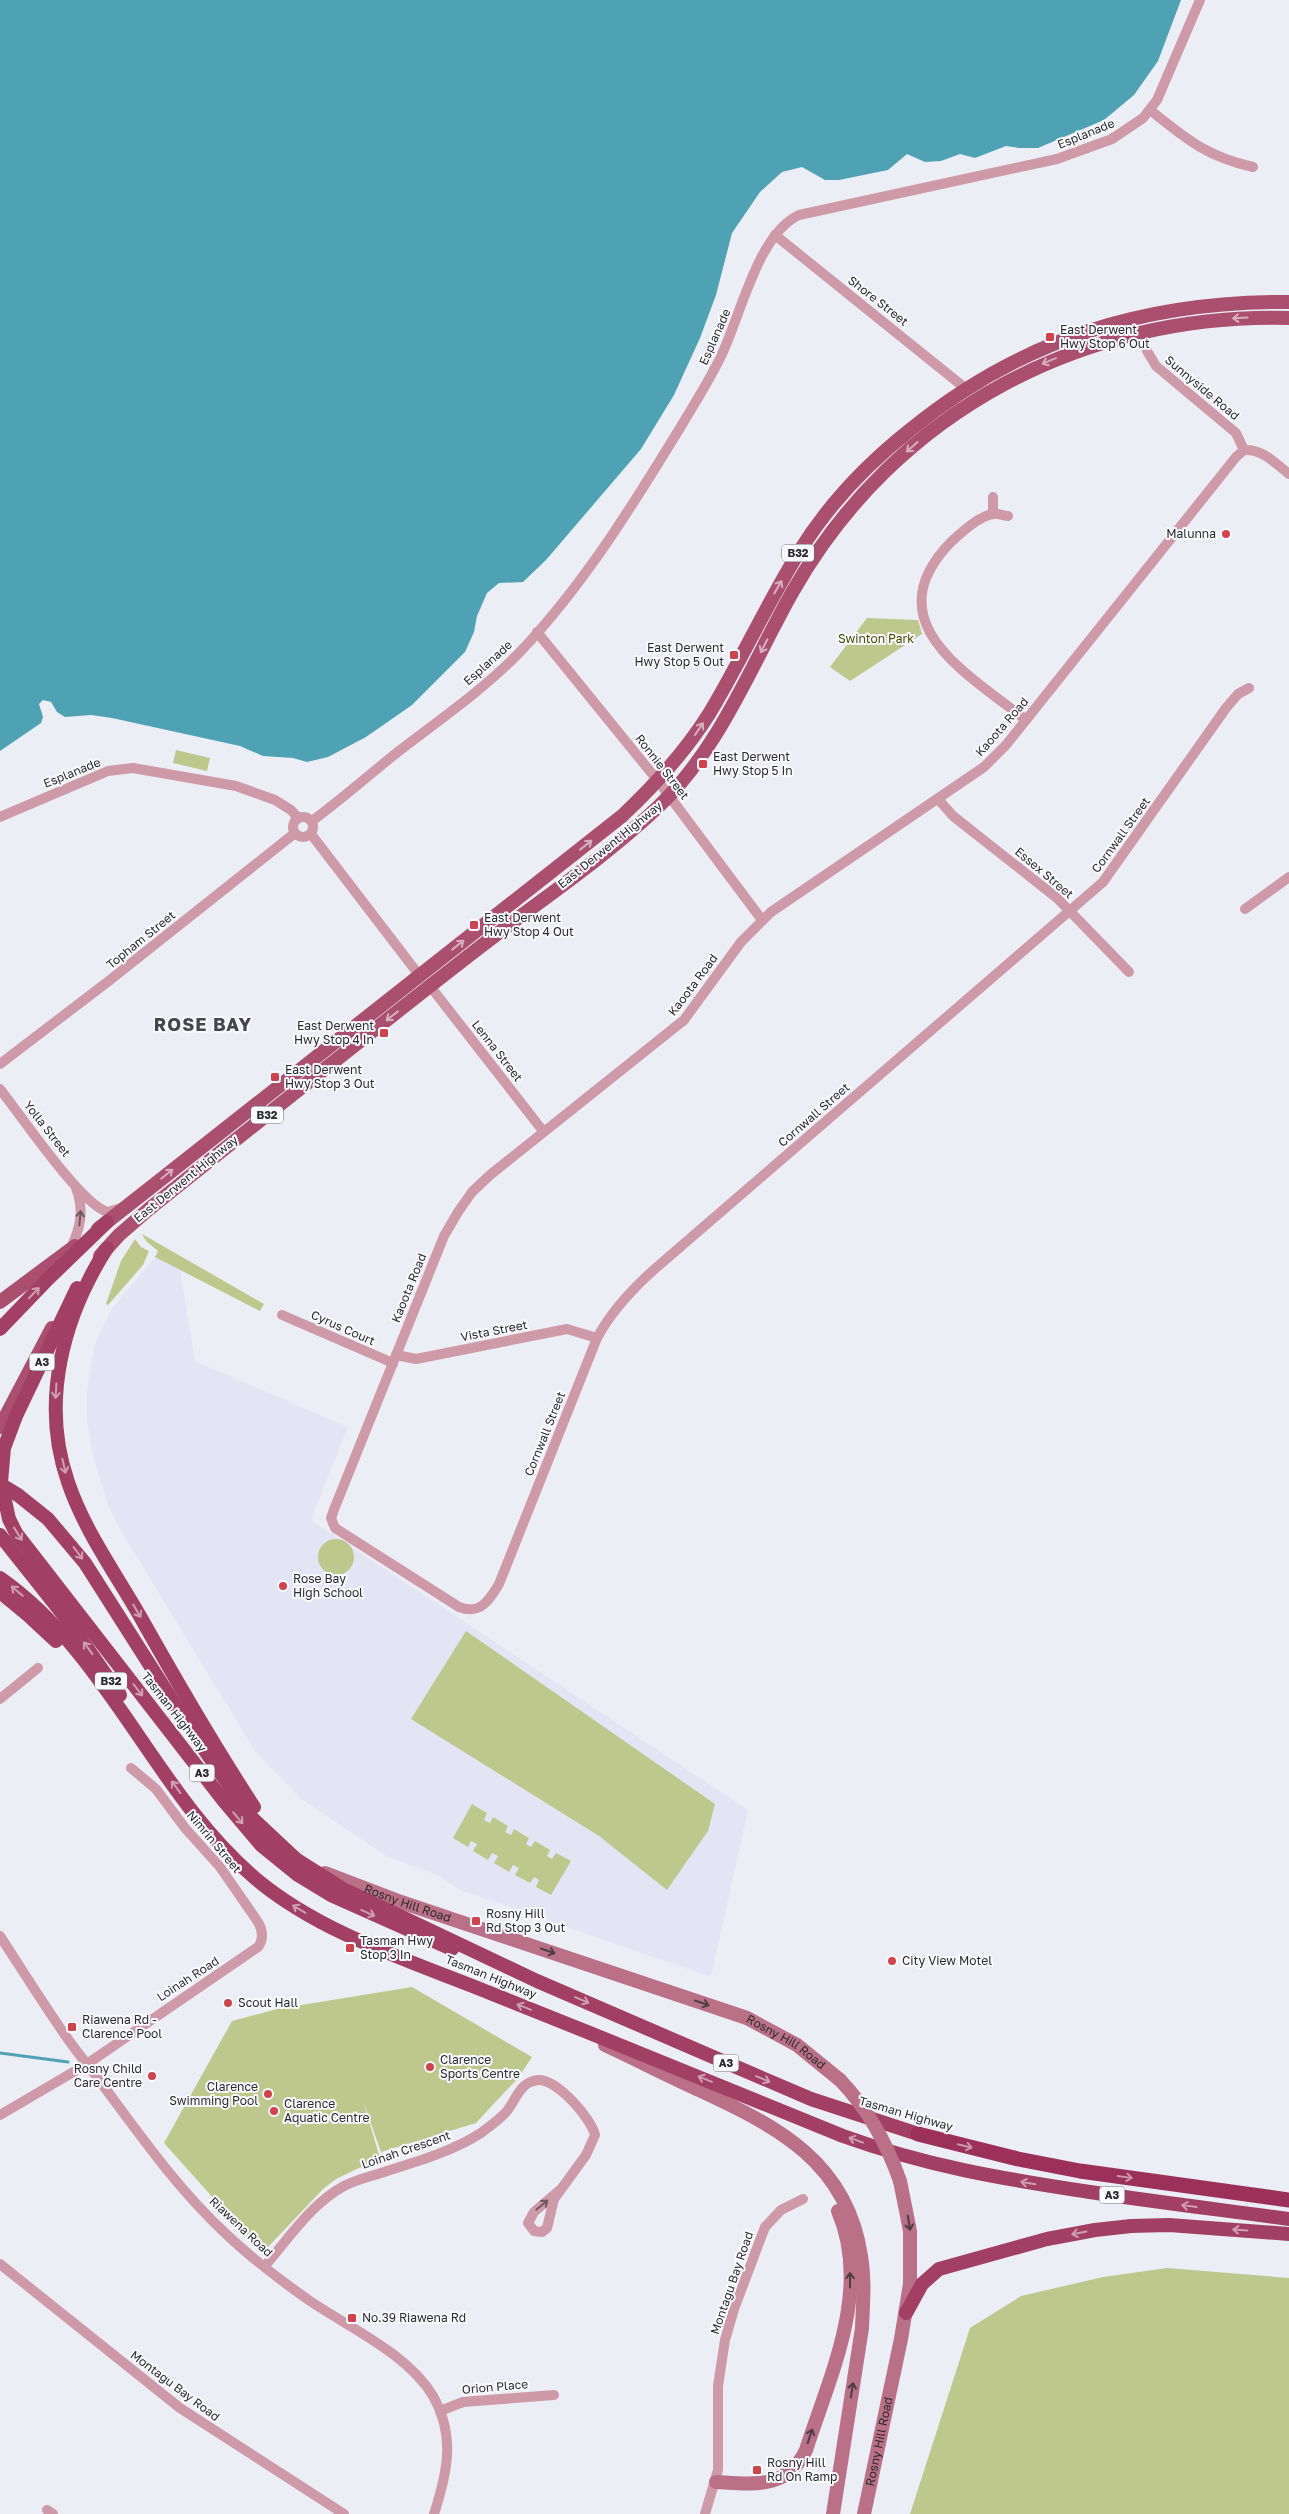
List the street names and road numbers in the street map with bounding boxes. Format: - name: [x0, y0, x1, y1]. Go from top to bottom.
- street label: Esplanade: [1055, 115, 1117, 152]
- street label: Shore Street: [845, 272, 912, 329]
- street label: Esplanade: [695, 306, 734, 367]
- street label: Sunnyside Road: [1162, 352, 1243, 423]
- road number: B32: [782, 544, 814, 562]
- street label: Esplanade: [460, 637, 515, 688]
- street label: Kaoota Road: [972, 694, 1031, 759]
- street label: Ronnie Street: [632, 731, 693, 802]
- street label: Esplanade: [41, 754, 103, 791]
- street label: Cornwall Street: [1088, 794, 1153, 875]
- street label: East Derwent Highway: [555, 798, 665, 891]
- street label: Essex Street: [1012, 844, 1077, 902]
- street label: Topham Street: [103, 907, 178, 972]
- street label: Kaoota Road: [665, 951, 721, 1018]
- street label: Lenna Street: [469, 1017, 526, 1085]
- street label: Cornwall Street: [775, 1079, 853, 1150]
- street label: Yolla Street: [21, 1098, 74, 1160]
- road number: B32: [251, 1106, 283, 1124]
- street label: East Derwent Highway: [131, 1132, 241, 1225]
- street label: Kaoota Road: [388, 1251, 429, 1325]
- street label: Cyrus Court: [309, 1307, 378, 1348]
- street label: Vista Street: [459, 1317, 529, 1344]
- road number: A3: [30, 1354, 54, 1370]
- street label: Cornwall Street: [521, 1389, 568, 1478]
- street label: Tasman Highway: [139, 1669, 210, 1755]
- road number: B32: [95, 1672, 127, 1690]
- road number: A3: [190, 1765, 214, 1782]
- street label: Nimrin Street: [184, 1807, 245, 1876]
- street label: Rosny Hill Road: [362, 1881, 453, 1925]
- street label: Tasman Highway: [443, 1951, 539, 2002]
- street label: Loinah Road: [154, 1953, 222, 2004]
- street label: Rosny Hill Road: [744, 2011, 829, 2072]
- road number: A3: [714, 2054, 738, 2072]
- street label: Tasman Highway: [857, 2093, 955, 2134]
- street label: Loinah Crescent: [359, 2127, 453, 2172]
- road number: A3: [1100, 2186, 1124, 2204]
- street label: Riawena Road: [207, 2193, 276, 2260]
- street label: Montagu Bay Road: [707, 2229, 756, 2336]
- street label: Montagu Bay Road: [128, 2347, 223, 2424]
- street label: Orion Place: [461, 2376, 529, 2397]
- street label: Rosny Hill Road: [862, 2395, 896, 2488]

